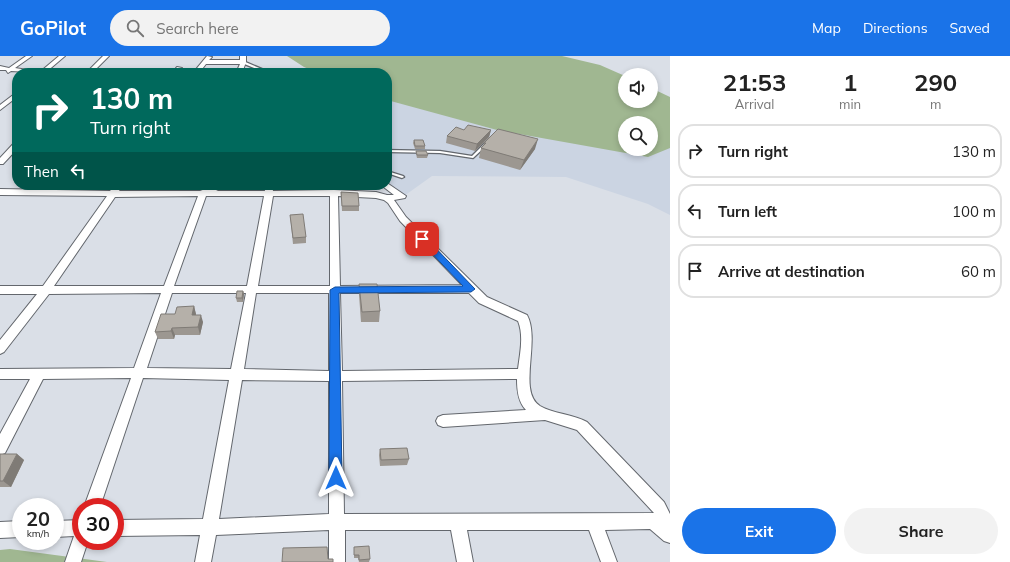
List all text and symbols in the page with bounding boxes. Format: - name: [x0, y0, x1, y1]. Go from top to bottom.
- search box: [110, 10, 390, 46]
- text: GoPilot: [20, 16, 86, 40]
- icon: search: [124, 17, 146, 39]
- text: Search here: [156, 19, 239, 38]
- text: Map: [812, 19, 841, 37]
- text: Directions: [863, 19, 928, 37]
- text: Saved: [950, 19, 990, 37]
- text: 21:53: [723, 67, 786, 97]
- text: 1: [843, 67, 857, 97]
- text: 290: [914, 67, 957, 97]
- map controls: [618, 68, 658, 156]
- button: sound: [618, 68, 658, 108]
- text: 130 m: [90, 81, 173, 116]
- icon: right: [24, 84, 76, 136]
- text: Arrival: [735, 96, 774, 112]
- text: min: [839, 96, 861, 112]
- text: m: [930, 96, 941, 112]
- text: Turn right: [90, 116, 170, 139]
- button: search: [618, 116, 658, 156]
- icon: right: [684, 140, 706, 162]
- text: Turn right: [718, 142, 788, 161]
- text: 130 m: [952, 142, 996, 161]
- icon: left: [67, 160, 89, 182]
- text: Then: [24, 162, 59, 181]
- icon: left: [684, 200, 706, 222]
- text: Turn left: [718, 202, 777, 221]
- text: 100 m: [952, 202, 996, 221]
- pin: [405, 222, 439, 256]
- icon: arrive: [411, 228, 433, 250]
- icon: arrive: [684, 260, 706, 282]
- text: Arrive at destination: [718, 262, 865, 281]
- text: 60 m: [961, 262, 996, 281]
- position arrow: [315, 457, 357, 499]
- speed limit sign: 30: [72, 498, 124, 550]
- text: 20: [26, 506, 50, 531]
- button: Exit: [682, 508, 836, 554]
- button: Share: [844, 508, 998, 554]
- text: km/h: [27, 527, 49, 540]

